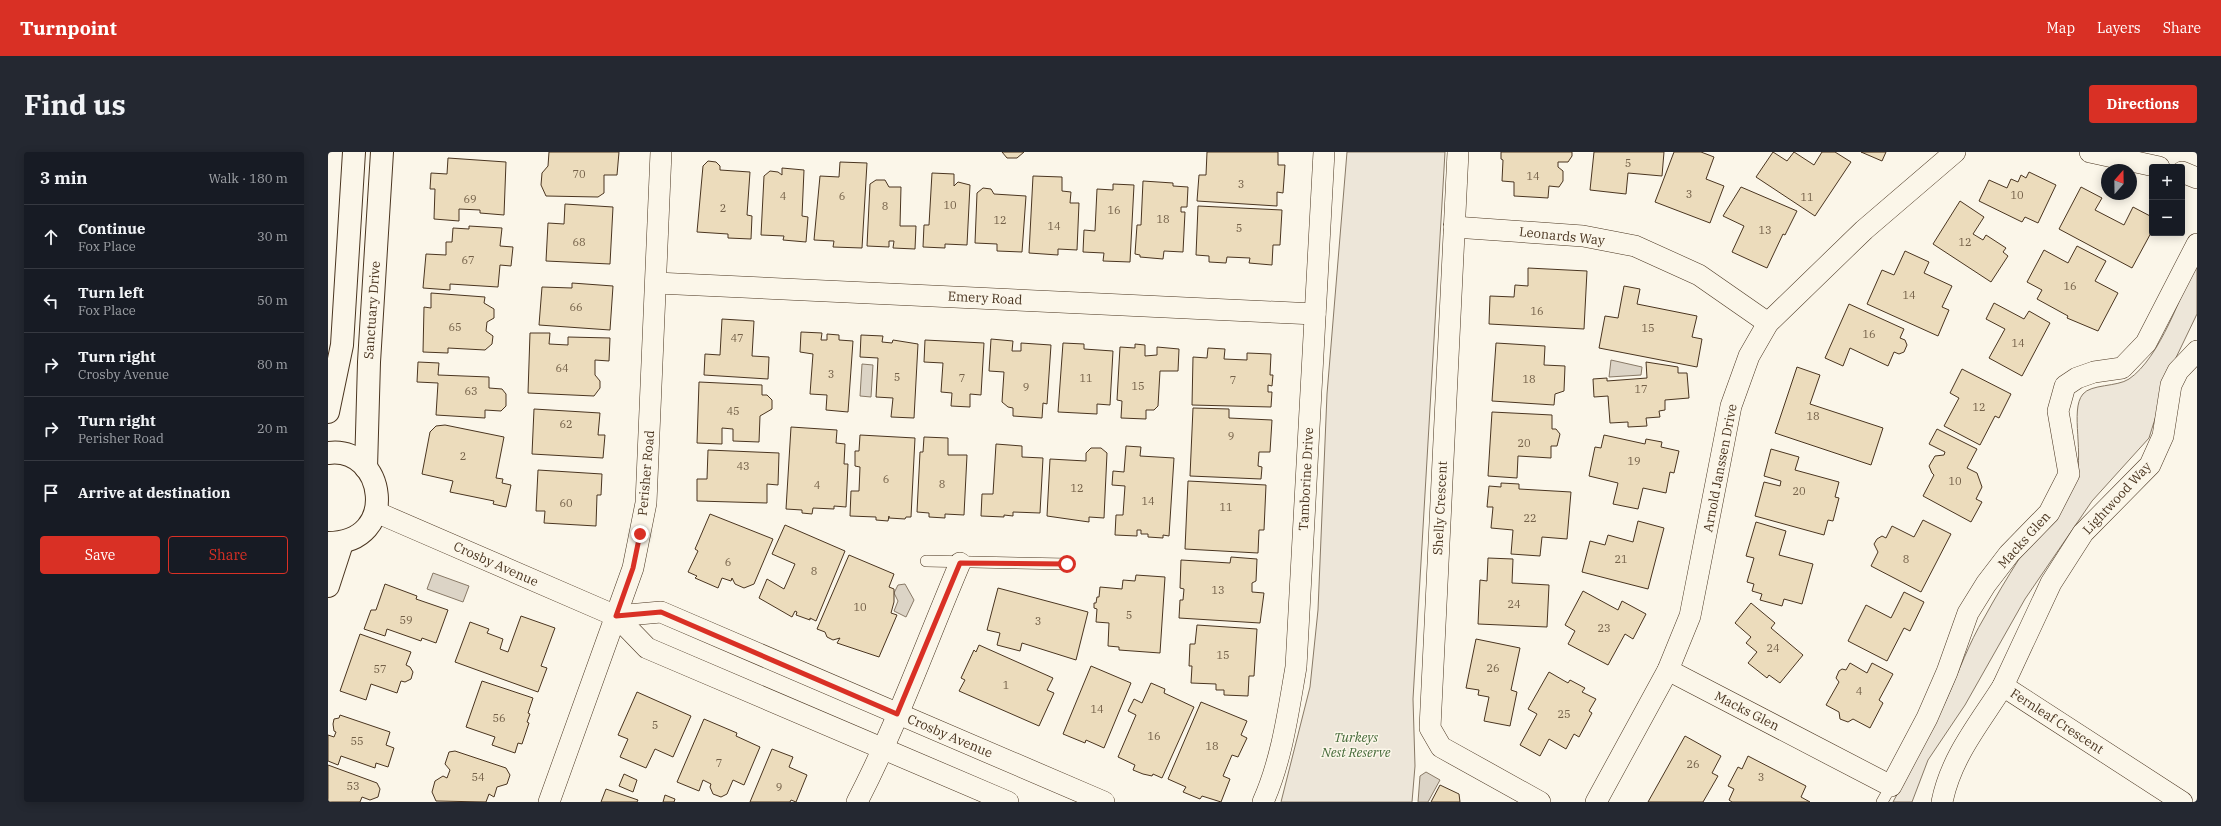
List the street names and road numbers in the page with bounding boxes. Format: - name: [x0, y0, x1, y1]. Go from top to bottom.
- street label: Leonards Way: [1518, 223, 1606, 249]
- street label: Sanctuary Drive: [360, 260, 384, 360]
- street label: Emery Road: [947, 288, 1023, 308]
- street label: Arnold Janssen Drive: [1699, 402, 1741, 533]
- street label: Tamborine Drive: [1295, 427, 1317, 531]
- street label: Perisher Road: [634, 429, 658, 517]
- street label: Lightwood Way: [2079, 458, 2155, 538]
- street label: Shelly Crescent: [1429, 460, 1451, 556]
- street label: Macks Glen: [1994, 508, 2054, 572]
- street label: Crosby Avenue: [451, 538, 541, 590]
- street label: Fernleaf Crescent: [2007, 684, 2107, 758]
- street label: Macks Glen: [1712, 687, 1782, 735]
- street label: Crosby Avenue: [905, 710, 995, 762]

